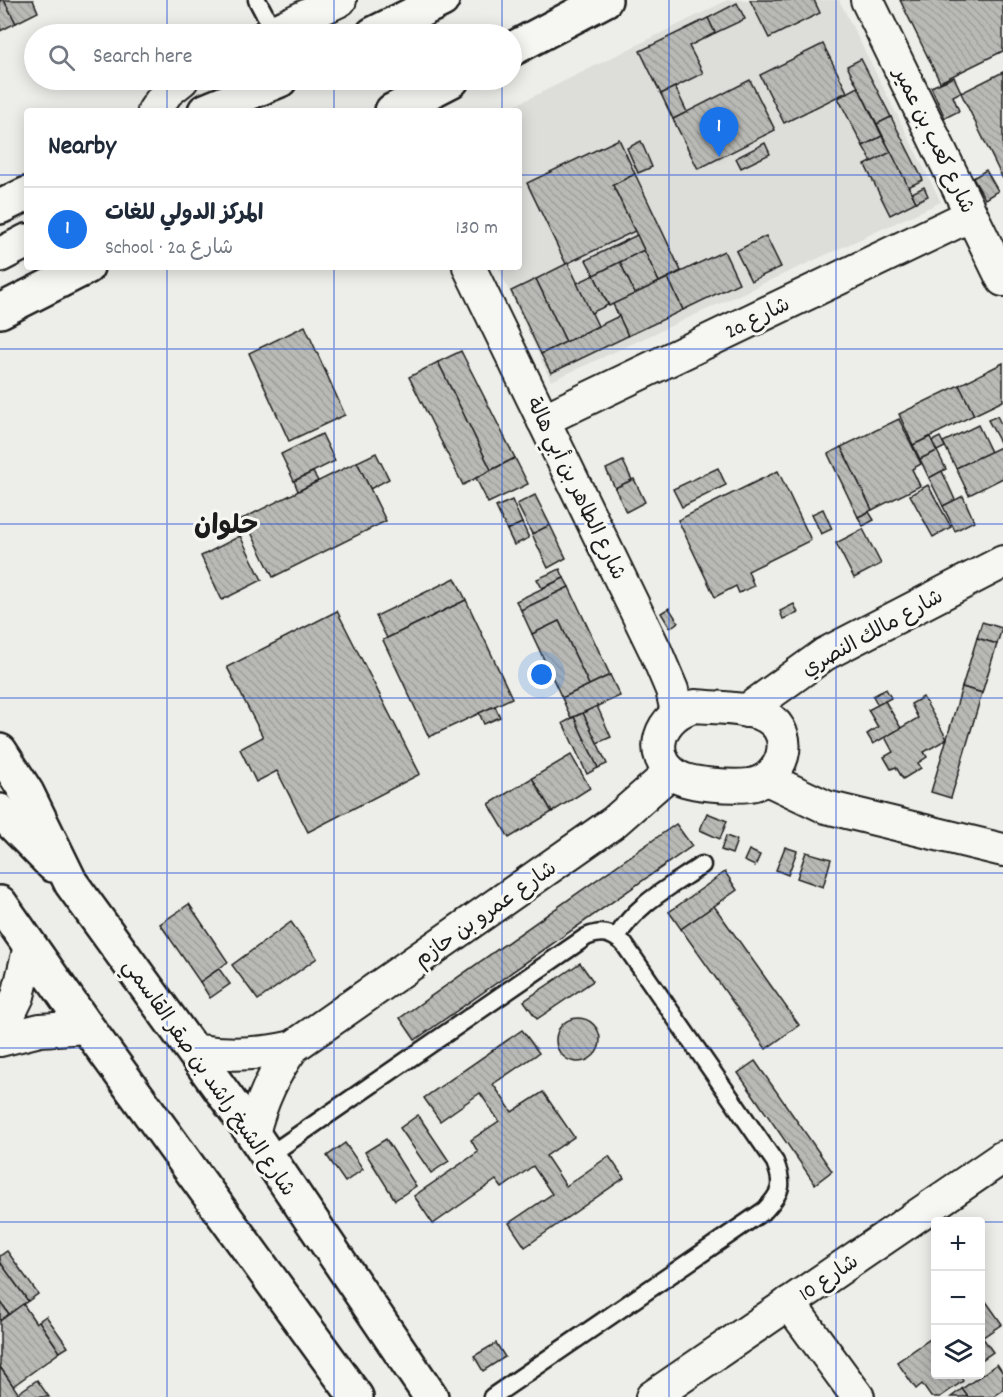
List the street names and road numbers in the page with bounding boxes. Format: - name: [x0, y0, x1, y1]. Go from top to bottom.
- street label: شارع كعب بن عمير: [883, 61, 981, 220]
- street label: 2a شارع: [721, 291, 796, 348]
- street label: شارع الطاهر بن أبي هالة: [516, 393, 632, 586]
- street label: شارع مالك النصري: [797, 583, 950, 686]
- street label: شارع عمرو بن حازم: [410, 855, 564, 976]
- street label: شارع الشيخ راشد بن صقر القاسمي: [113, 954, 301, 1204]
- street label: شارع 10: [794, 1249, 866, 1310]

